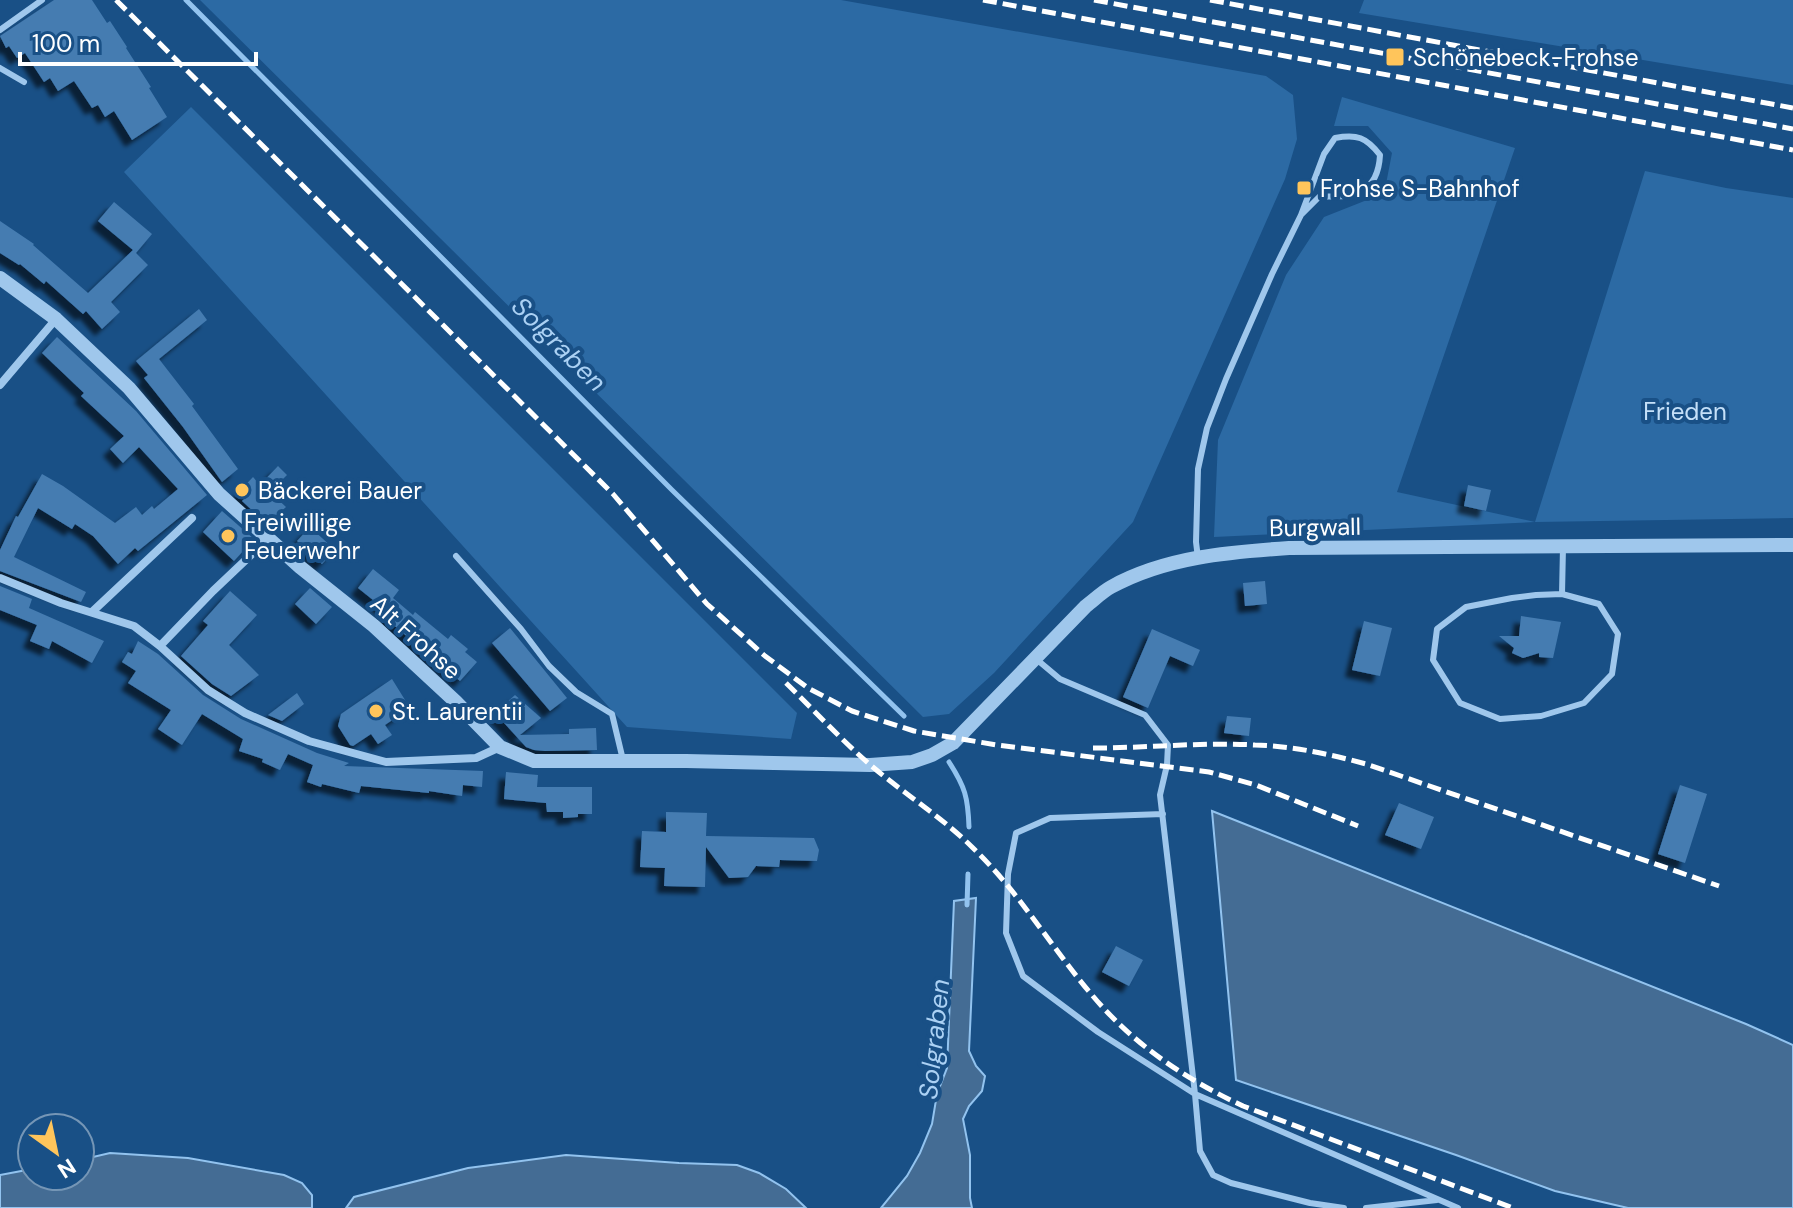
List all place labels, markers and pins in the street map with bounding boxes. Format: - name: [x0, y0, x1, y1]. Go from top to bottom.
- place label: Schönebeck-Frohse: [1413, 42, 1639, 73]
- marker: Schönebeck-Frohse: [1384, 46, 1406, 68]
- place label: Frohse S-Bahnhof: [1320, 173, 1520, 204]
- marker: Frohse S-Bahnhof: [1295, 179, 1313, 197]
- place label: Bäckerei Bauer: [258, 475, 422, 506]
- marker: Bäckerei Bauer: [233, 481, 251, 499]
- place label: Freiwillige Feuerwehr: [244, 507, 361, 566]
- marker: Freiwillige Feuerwehr: [219, 527, 237, 545]
- place label: St. Laurentii: [392, 696, 523, 727]
- marker: St. Laurentii: [367, 702, 385, 720]

